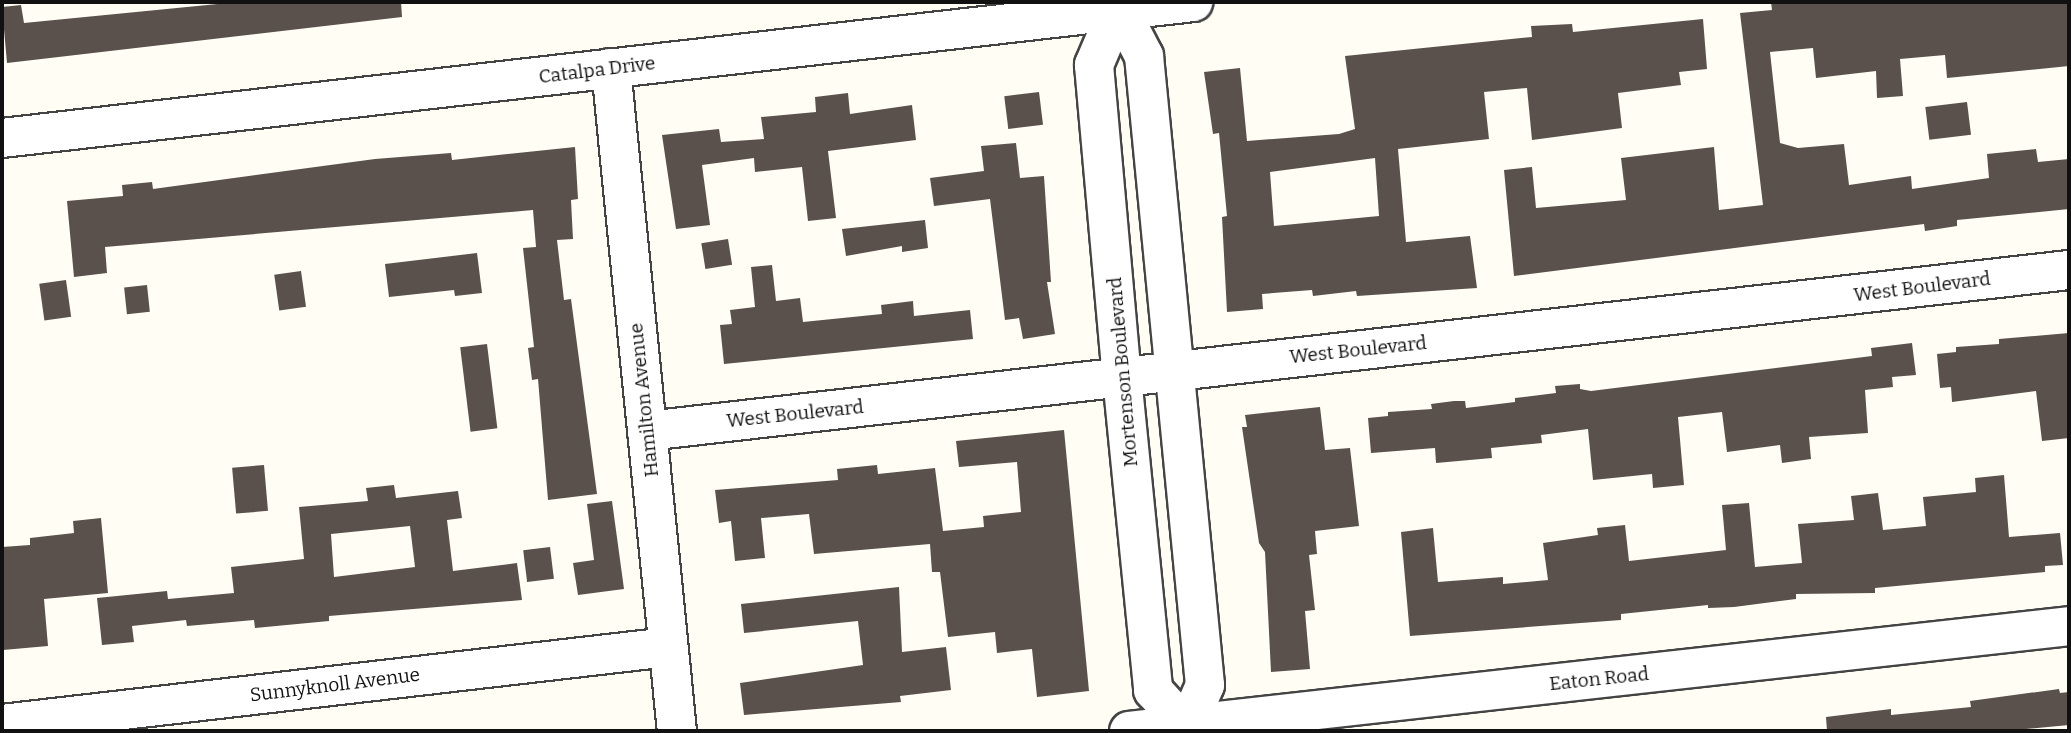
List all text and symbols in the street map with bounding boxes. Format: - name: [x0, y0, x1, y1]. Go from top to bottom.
- street label: Catalpa Drive: [537, 52, 657, 88]
- street label: West Boulevard: [1852, 267, 1992, 307]
- street label: Mortenson Boulevard: [1103, 276, 1143, 468]
- street label: Hamilton Avenue: [625, 322, 663, 478]
- street label: West Boulevard: [1288, 331, 1428, 369]
- street label: West Boulevard: [725, 395, 865, 433]
- street label: Eaton Road: [1548, 662, 1650, 696]
- street label: Sunnyknoll Avenue: [249, 663, 421, 707]

